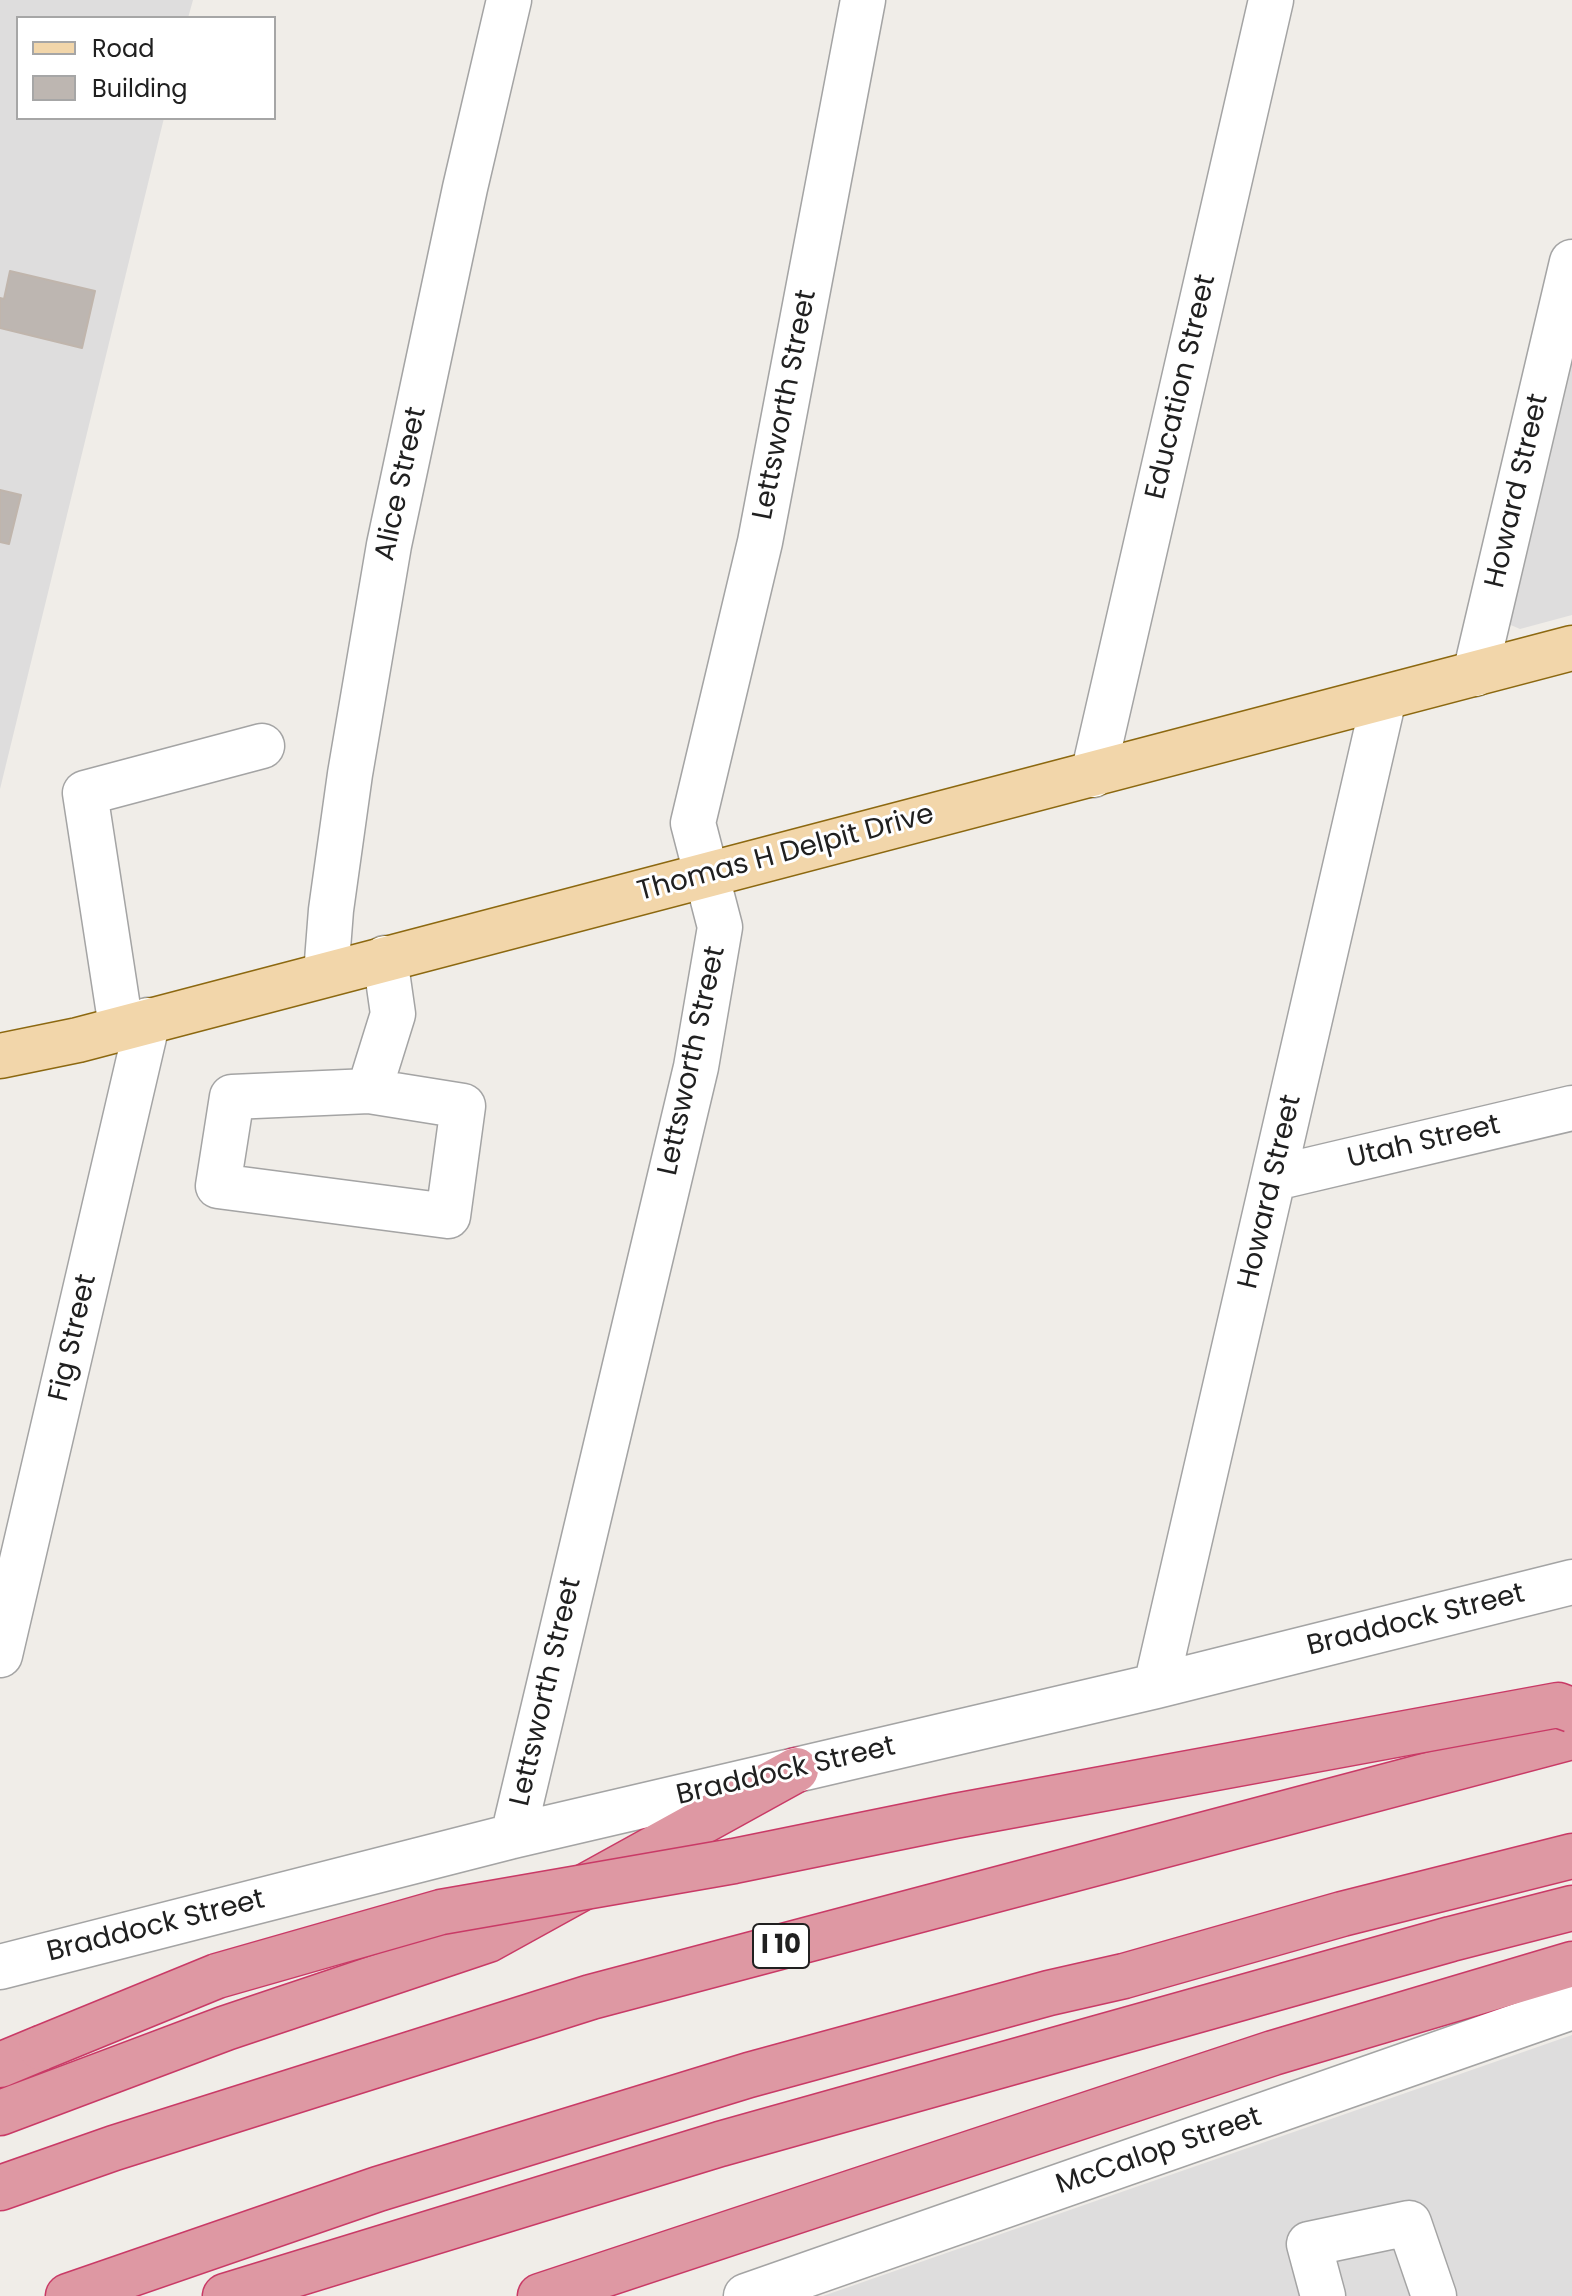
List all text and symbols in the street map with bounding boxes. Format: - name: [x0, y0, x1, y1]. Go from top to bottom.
- legend: [16, 16, 276, 120]
- text: Road: [92, 32, 154, 65]
- text: Building: [92, 72, 188, 105]
- street label: Education Street: [1140, 271, 1224, 503]
- street label: Lettsworth Street: [747, 287, 825, 523]
- street label: Howard Street: [1479, 391, 1557, 591]
- street label: Alice Street: [369, 404, 435, 564]
- street label: Thomas H Delpit Drive: [634, 798, 938, 910]
- street label: Lettsworth Street: [652, 943, 734, 1179]
- street label: Howard Street: [1232, 1092, 1310, 1292]
- street label: Utah Street: [1345, 1109, 1503, 1177]
- street label: Fig Street: [43, 1271, 105, 1405]
- street label: Lettsworth Street: [504, 1575, 590, 1809]
- street label: Braddock Street: [1304, 1578, 1528, 1664]
- street label: Braddock Street: [673, 1731, 899, 1813]
- street label: Braddock Street: [44, 1884, 268, 1970]
- road number: I 10: [753, 1924, 809, 1968]
- street label: McCalop Street: [1052, 2101, 1266, 2203]

